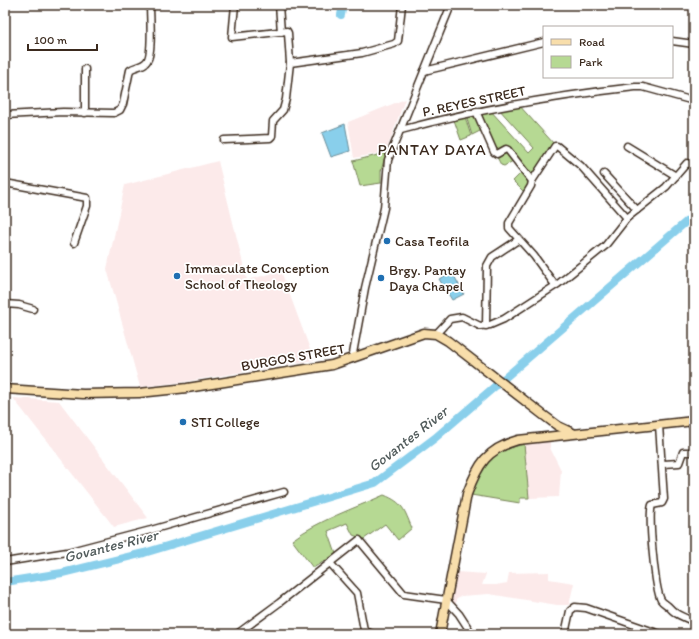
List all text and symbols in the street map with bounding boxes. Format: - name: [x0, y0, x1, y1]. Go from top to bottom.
- scale bar: [28, 26, 97, 52]
- legend: [543, 26, 673, 78]
- text: 100 m: [34, 33, 67, 47]
- text: Road: [579, 35, 605, 49]
- text: Park: [579, 55, 603, 69]
- street label: P. REYES STREET: [421, 82, 528, 121]
- district label: PANTAY DAYA: [377, 140, 487, 159]
- place label: Casa Teofila: [395, 233, 469, 250]
- marker: Casa Teofila: [382, 236, 392, 246]
- place label: Immaculate Conception School of Theology: [185, 260, 329, 293]
- place label: Brgy. Pantay Daya Chapel: [389, 262, 466, 295]
- marker: Immaculate Conception School of Theology: [172, 271, 182, 281]
- marker: Brgy. Pantay Daya Chapel: [376, 273, 386, 283]
- street label: BURGOS STREET: [240, 340, 347, 375]
- water label: Govantes River: [365, 401, 453, 476]
- place label: STI College: [191, 414, 260, 431]
- marker: STI College: [178, 417, 188, 427]
- water label: Govantes River: [62, 525, 162, 566]

